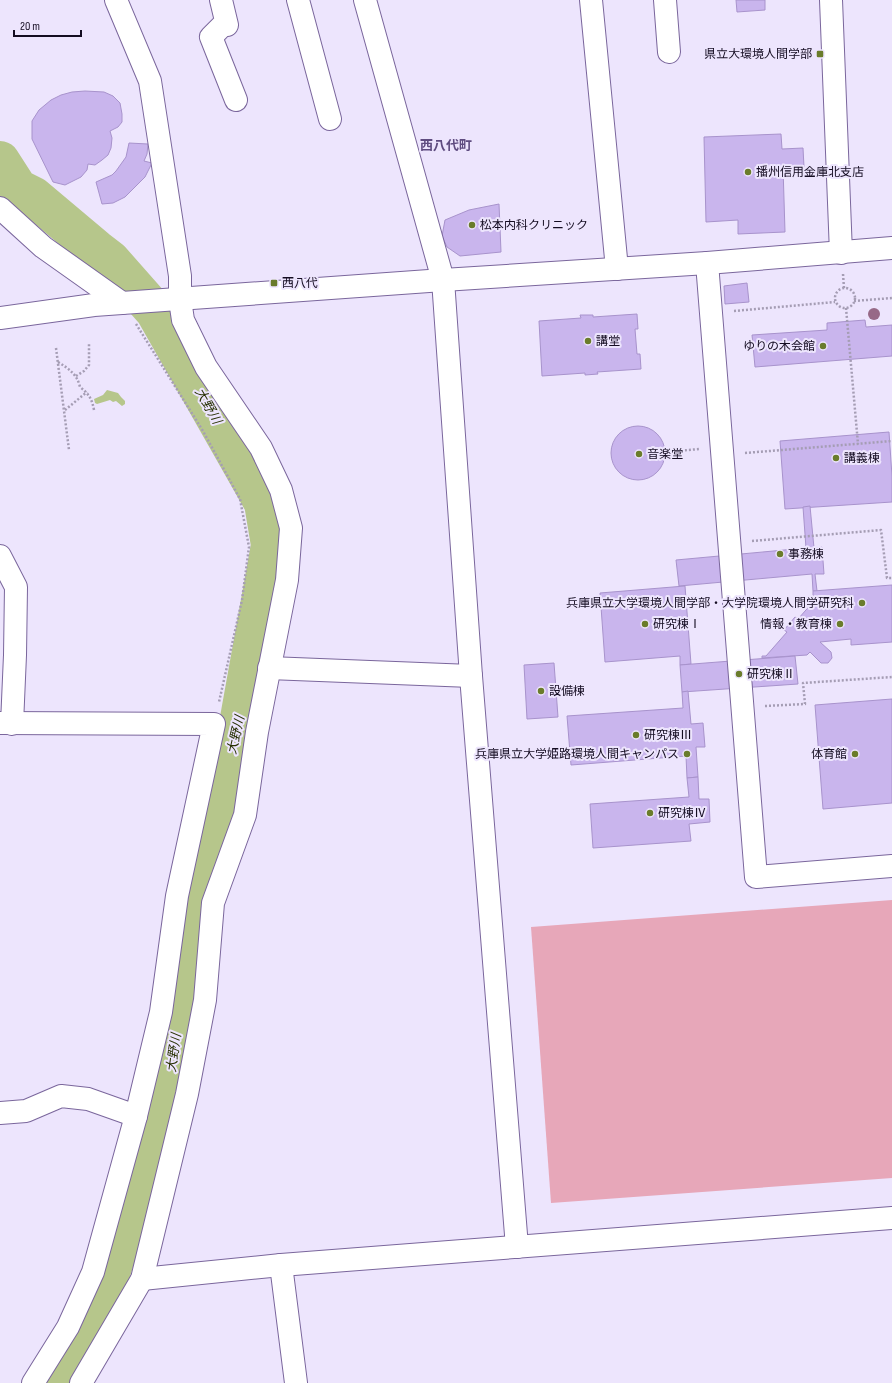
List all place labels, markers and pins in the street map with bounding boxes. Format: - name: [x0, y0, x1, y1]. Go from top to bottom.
- place label: 県立大環境人間学部: [704, 47, 812, 62]
- marker: 県立大環境人間学部: [815, 49, 825, 59]
- place label: 播州信用金庫北支店: [756, 165, 864, 180]
- marker: 播州信用金庫北支店: [743, 167, 753, 177]
- place label: 松本内科クリニック: [480, 218, 588, 233]
- marker: 松本内科クリニック: [467, 220, 477, 230]
- place label: 西八代: [282, 276, 318, 291]
- marker: 西八代: [269, 278, 279, 288]
- place label: 講堂: [596, 334, 620, 349]
- marker: 講堂: [583, 336, 593, 346]
- place label: ゆりの木会館: [743, 339, 815, 354]
- marker: ゆりの木会館: [818, 341, 828, 351]
- place label: 音楽堂: [647, 447, 683, 462]
- marker: 音楽堂: [634, 449, 644, 459]
- place label: 講義棟: [844, 451, 880, 466]
- marker: 講義棟: [831, 453, 841, 463]
- place label: 事務棟: [788, 547, 824, 562]
- marker: 事務棟: [775, 549, 785, 559]
- place label: 兵庫県立大学環境人間学部・大学院環境人間学研究科: [566, 596, 854, 611]
- marker: 兵庫県立大学環境人間学部・大学院環境人間学研究科: [857, 598, 867, 608]
- place label: 研究棟Ⅰ: [653, 617, 701, 632]
- place label: 情報・教育棟: [760, 617, 832, 632]
- marker: 研究棟Ⅰ: [640, 619, 650, 629]
- marker: 情報・教育棟: [835, 619, 845, 629]
- place label: 研究棟Ⅱ: [747, 667, 795, 682]
- marker: 研究棟Ⅱ: [734, 669, 744, 679]
- place label: 設備棟: [549, 684, 585, 699]
- marker: 設備棟: [536, 686, 546, 696]
- place label: 研究棟Ⅲ: [644, 728, 692, 743]
- marker: 研究棟Ⅲ: [631, 730, 641, 740]
- place label: 兵庫県立大学姫路環境人間キャンパス: [475, 747, 679, 762]
- place label: 体育館: [811, 747, 847, 762]
- marker: 兵庫県立大学姫路環境人間キャンパス: [682, 749, 692, 759]
- marker: 体育館: [850, 749, 860, 759]
- place label: 研究棟Ⅳ: [658, 806, 706, 821]
- marker: 研究棟Ⅳ: [645, 808, 655, 818]

